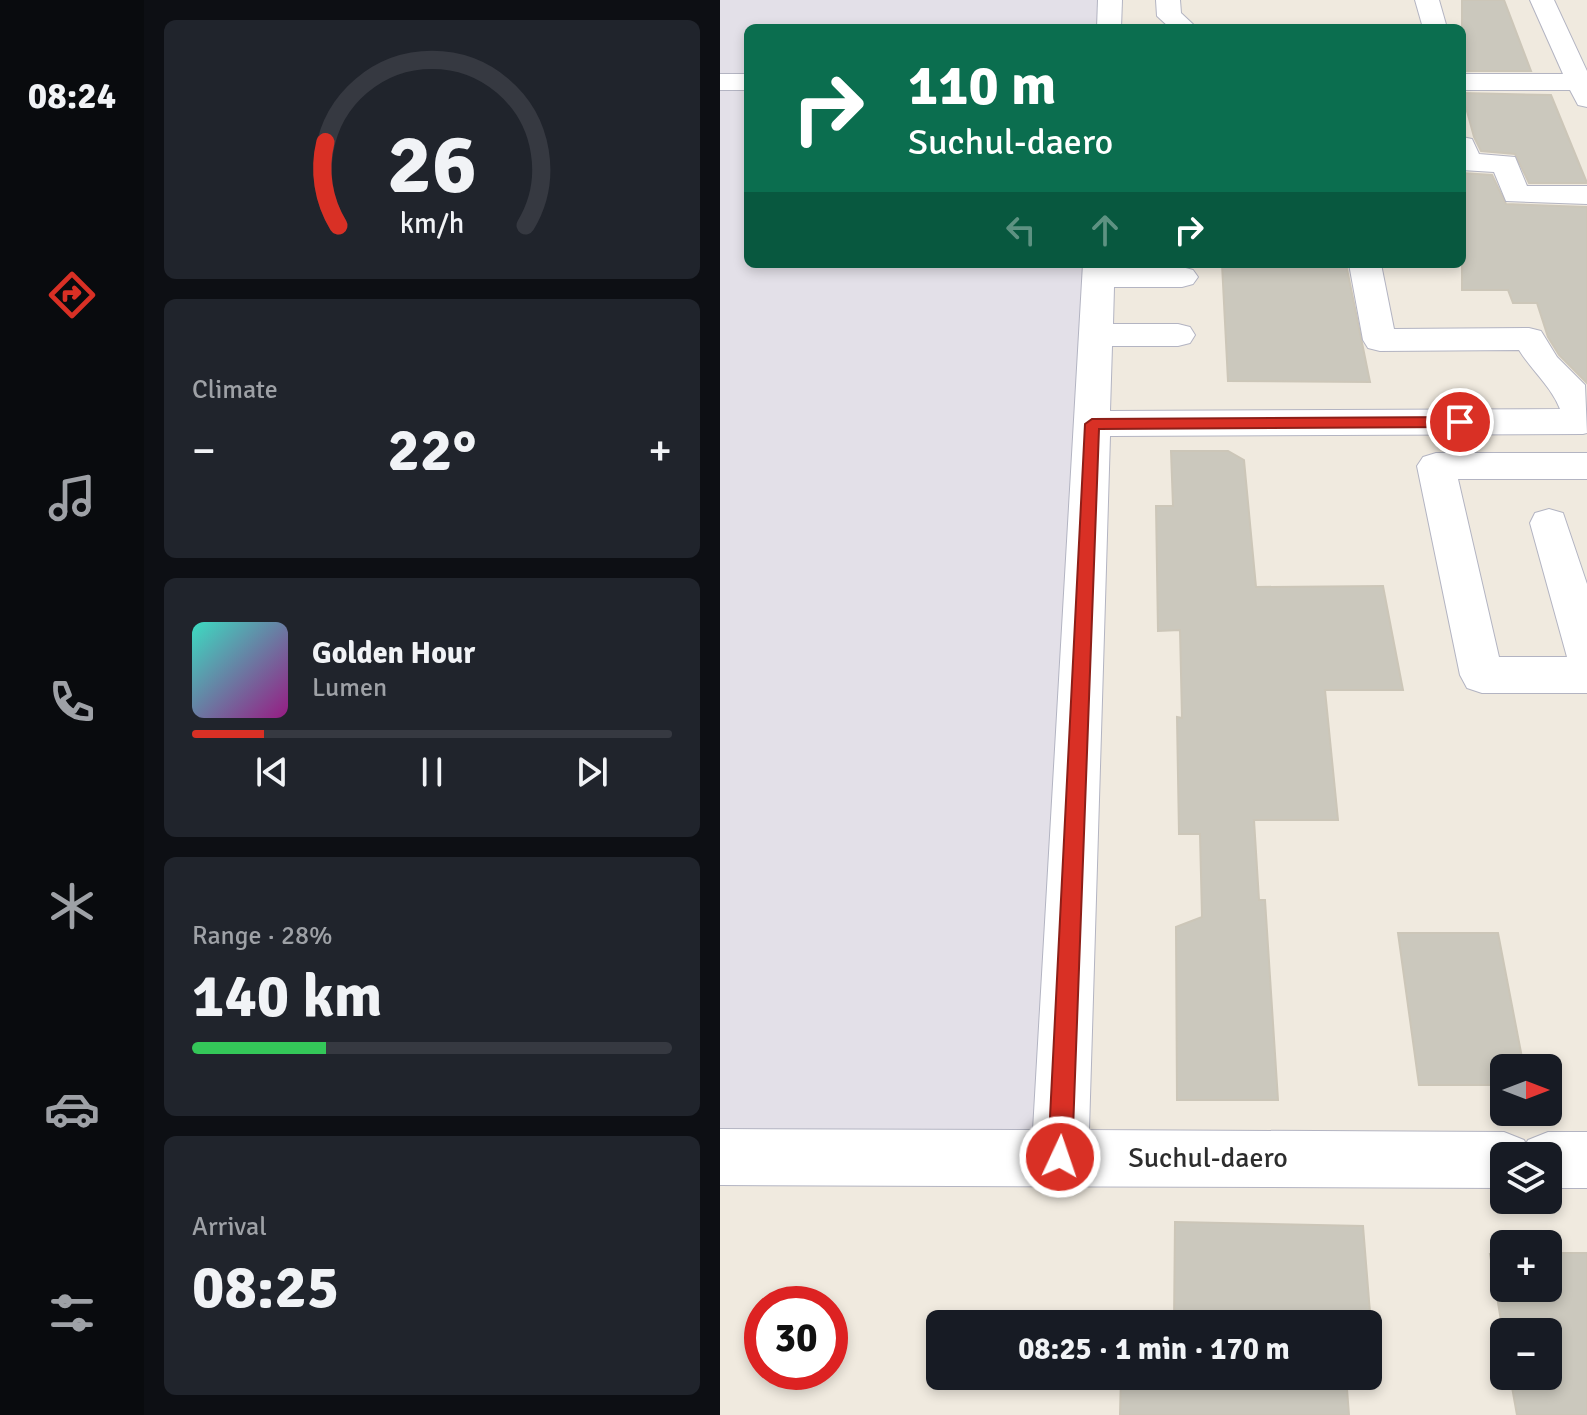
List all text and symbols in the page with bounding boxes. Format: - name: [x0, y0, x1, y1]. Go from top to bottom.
- text: 110 m: [908, 51, 1056, 120]
- icon: right: [776, 56, 880, 160]
- text: 08:24: [28, 74, 116, 119]
- text: 26: [387, 113, 477, 215]
- text: Suchul-daero: [908, 120, 1113, 165]
- text: km/h: [400, 206, 464, 241]
- icon: left: [999, 208, 1043, 252]
- icon: ahead: [1083, 208, 1127, 252]
- icon: right: [1167, 208, 1211, 252]
- icon: directions: [44, 267, 100, 323]
- text: Climate: [192, 374, 278, 406]
- pin: [1426, 388, 1494, 456]
- icon: arrive: [1438, 400, 1482, 444]
- text: 22°: [388, 414, 476, 488]
- text: −: [192, 424, 216, 478]
- text: +: [648, 424, 672, 478]
- icon: music: [44, 470, 100, 526]
- text: Golden Hour: [312, 635, 475, 672]
- text: Lumen: [312, 672, 387, 704]
- icon: phone: [44, 674, 100, 730]
- icon: previous: [250, 750, 294, 794]
- icon: pause: [410, 750, 454, 794]
- icon: next: [570, 750, 614, 794]
- icon: climate: [44, 878, 100, 934]
- text: Range · 28%: [192, 920, 333, 952]
- text: 140 km: [192, 960, 382, 1034]
- north arrow: [1490, 1054, 1562, 1126]
- map controls: [1490, 1054, 1562, 1390]
- icon: car: [44, 1081, 100, 1137]
- position arrow: [1018, 1115, 1102, 1199]
- street label: Suchul-daero: [1128, 1141, 1288, 1175]
- button: layers: [1490, 1142, 1562, 1214]
- text: Arrival: [192, 1211, 267, 1243]
- button: +: [1490, 1230, 1562, 1302]
- text: 08:25: [192, 1251, 339, 1325]
- icon: filters: [44, 1285, 100, 1341]
- speed limit sign: 30: [744, 1286, 848, 1390]
- button: −: [1490, 1318, 1562, 1390]
- text: 08:25 · 1 min · 170 m: [1018, 1331, 1290, 1368]

